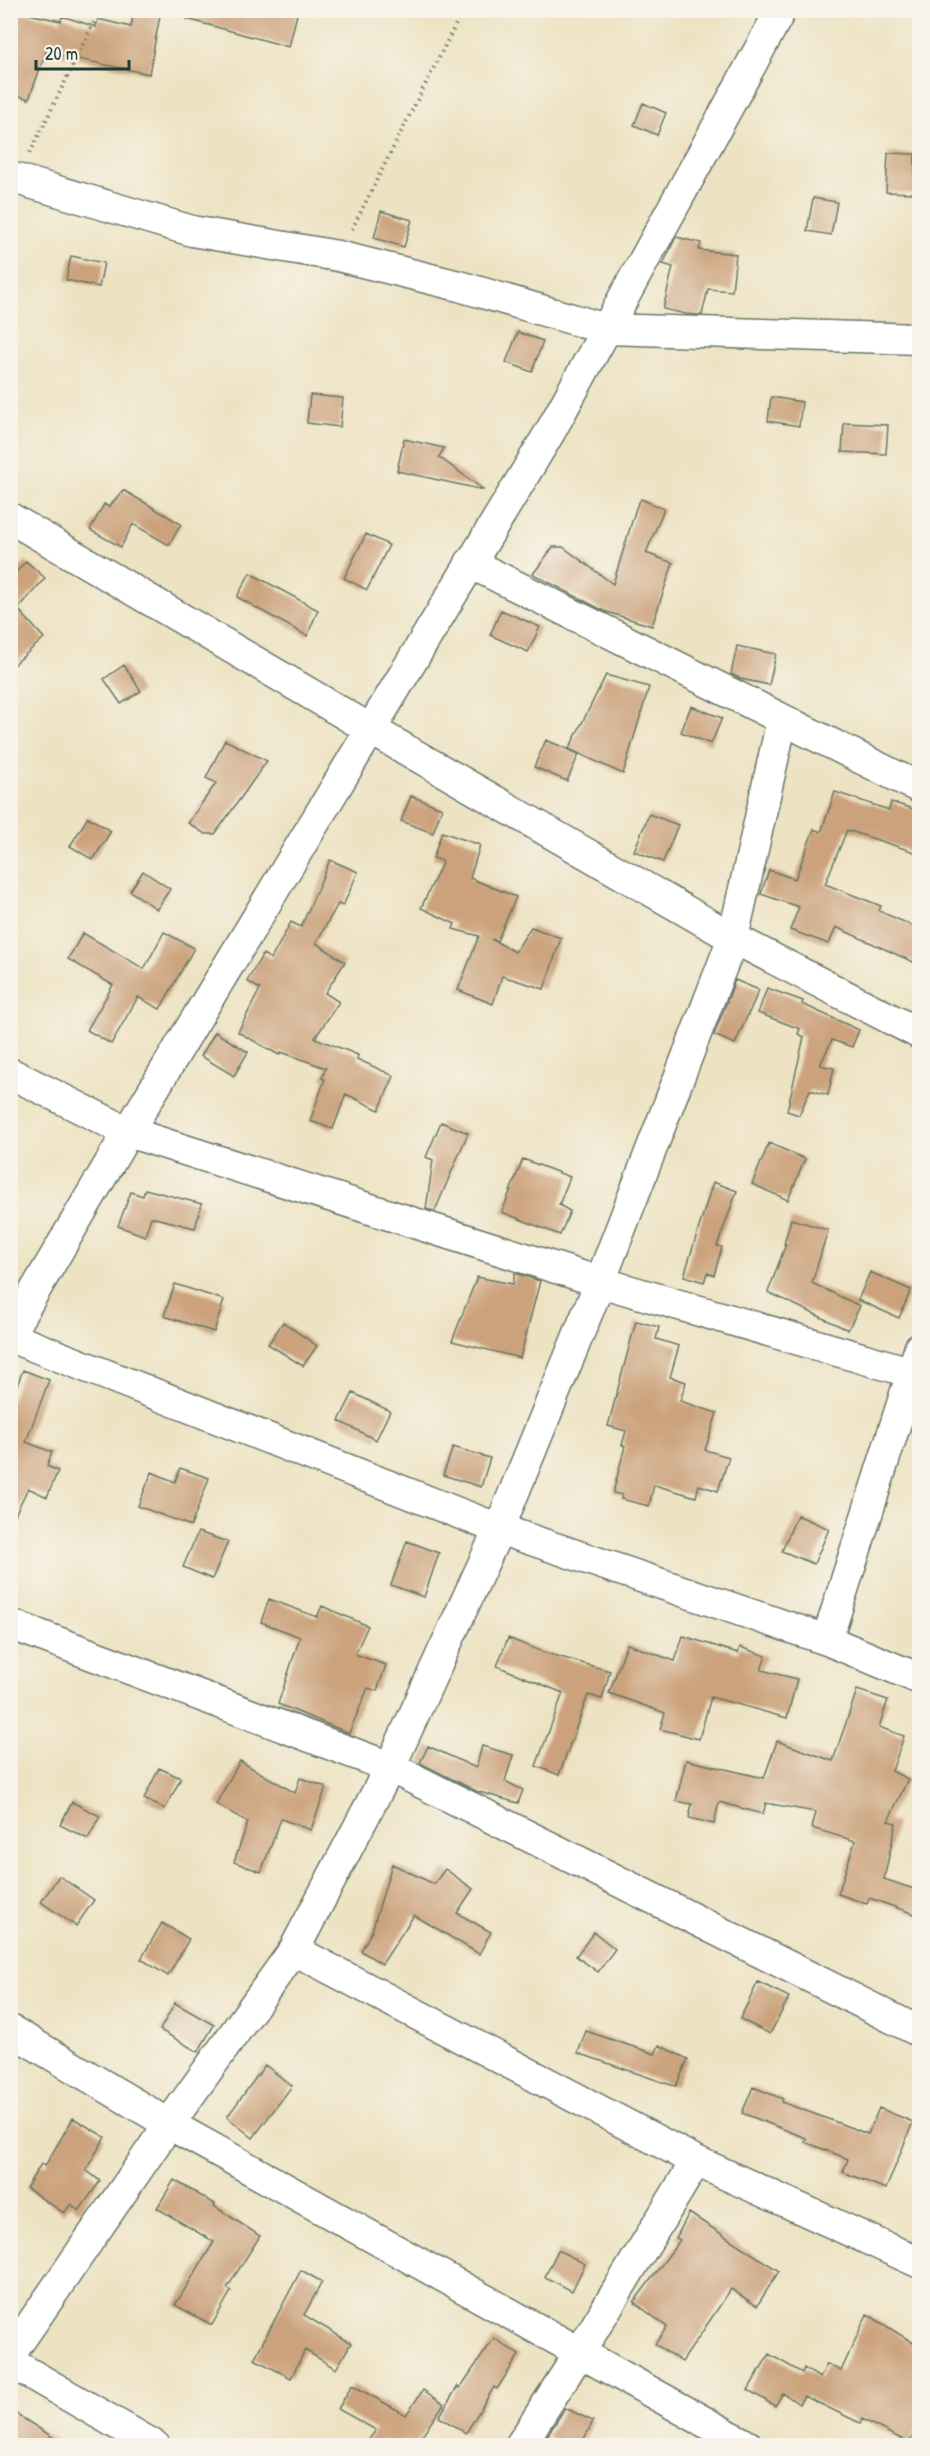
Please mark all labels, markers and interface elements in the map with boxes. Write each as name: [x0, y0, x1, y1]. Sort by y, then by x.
scale bar: [36, 33, 129, 71]
text: 20 m: [45, 41, 78, 66]

